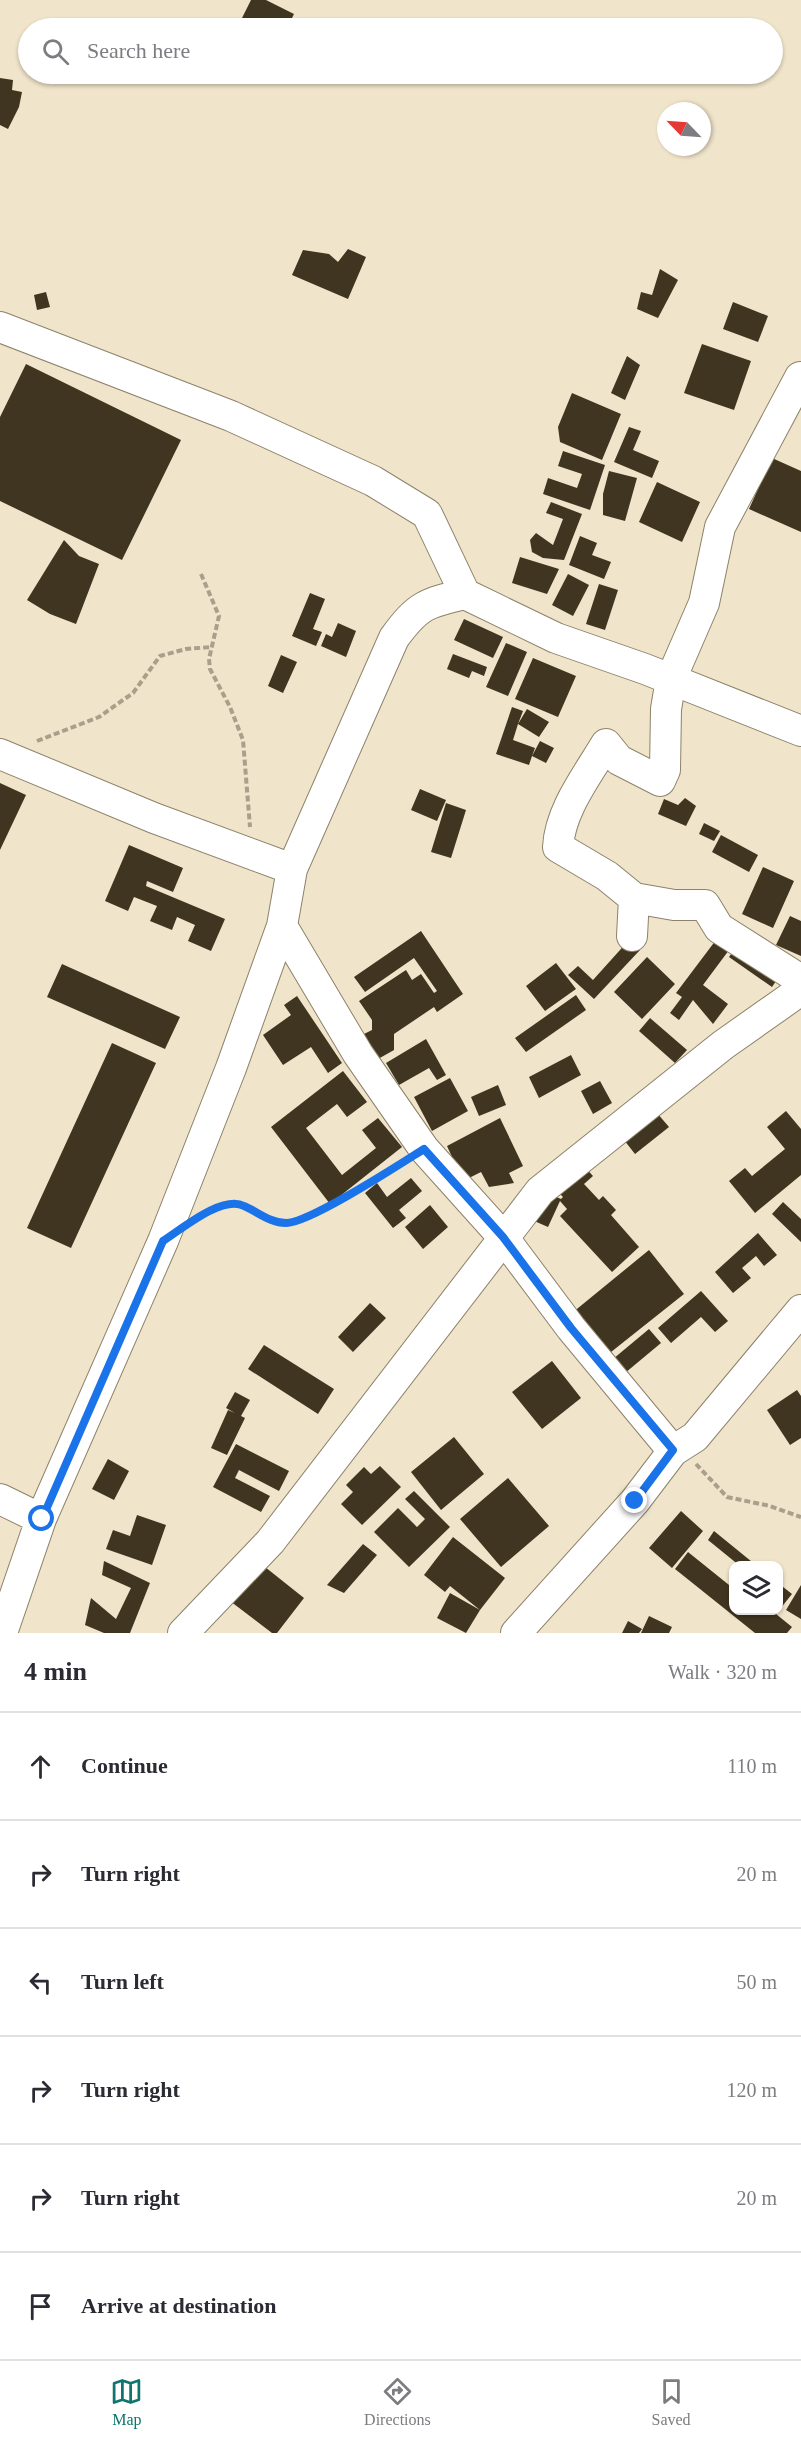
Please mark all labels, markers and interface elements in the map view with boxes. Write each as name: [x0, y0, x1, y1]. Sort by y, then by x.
search box: [18, 18, 783, 84]
icon: search: [39, 35, 72, 68]
text: Search here: [87, 38, 190, 63]
north arrow: [657, 102, 711, 156]
route end: [621, 1487, 647, 1513]
route start: [28, 1505, 54, 1531]
map controls: [729, 1561, 783, 1615]
button: layers: [729, 1561, 783, 1615]
text: 4 min: [24, 1657, 87, 1686]
text: Walk · 320 m: [668, 1661, 777, 1683]
icon: ahead: [24, 1750, 57, 1783]
text: Continue: [81, 1753, 168, 1778]
text: 110 m: [727, 1755, 777, 1777]
icon: right: [24, 1858, 57, 1891]
text: Turn right: [81, 1861, 180, 1886]
text: 20 m: [736, 1863, 777, 1885]
icon: left: [24, 1966, 57, 1999]
text: Turn left: [81, 1969, 164, 1994]
text: 50 m: [736, 1971, 777, 1993]
icon: right: [24, 2074, 57, 2107]
text: Turn right: [81, 2077, 180, 2102]
text: 120 m: [726, 2079, 777, 2101]
icon: right: [24, 2182, 57, 2215]
text: Turn right: [81, 2185, 180, 2210]
text: 20 m: [736, 2187, 777, 2209]
icon: arrive: [24, 2290, 57, 2323]
text: Arrive at destination: [81, 2293, 277, 2318]
tab: Map: [110, 2375, 143, 2429]
tab: Directions: [364, 2375, 431, 2429]
tab: Saved: [651, 2375, 691, 2429]

